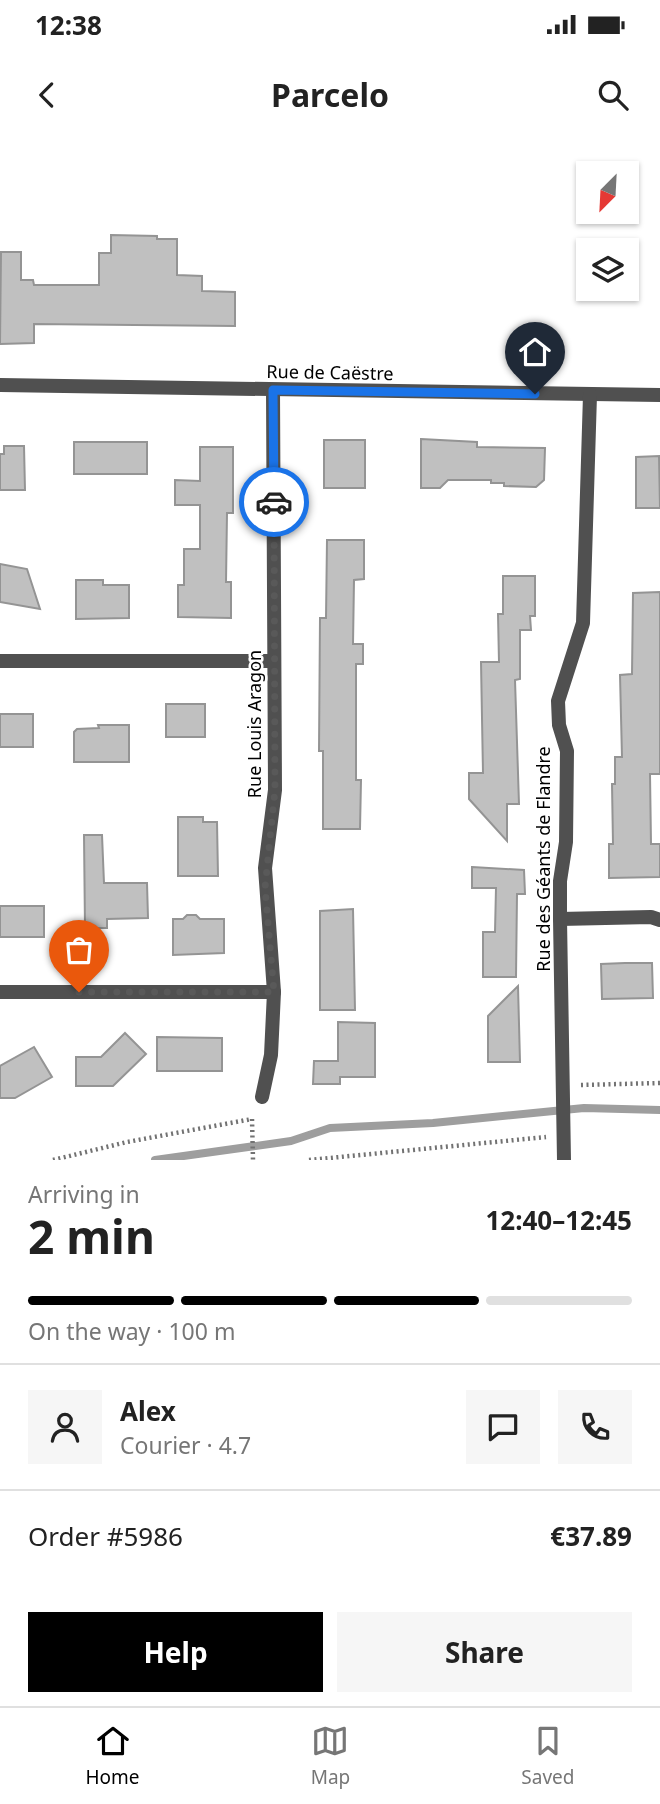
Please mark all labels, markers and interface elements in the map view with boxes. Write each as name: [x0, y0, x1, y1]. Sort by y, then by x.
text: 12:38: [35, 7, 102, 43]
text: Parcelo: [271, 73, 389, 116]
icon: back: [28, 76, 66, 114]
icon: search: [594, 76, 632, 114]
north arrow: [576, 161, 639, 224]
map controls: [576, 161, 639, 301]
button: layers: [576, 238, 639, 301]
pin: [505, 322, 565, 394]
icon: home: [516, 333, 554, 371]
street label: Rue de Caëstre: [266, 359, 394, 385]
courier: [239, 467, 309, 537]
icon: car: [255, 483, 293, 521]
street label: Rue Louis Aragon: [242, 650, 266, 798]
street label: Rue des Géants de Flandre: [531, 746, 555, 972]
pin: [49, 920, 109, 992]
icon: bag: [60, 931, 98, 969]
text: Arriving in: [28, 1178, 140, 1210]
text: 12:40–12:45: [485, 1202, 632, 1238]
text: 2 min: [28, 1205, 155, 1267]
text: On the way · 100 m: [28, 1315, 235, 1347]
button: person: [28, 1390, 102, 1464]
button: chat: [466, 1390, 540, 1464]
button: phone: [558, 1390, 632, 1464]
text: Alex: [120, 1393, 176, 1429]
text: Courier · 4.7: [120, 1429, 251, 1461]
text: Order #5986: [28, 1518, 183, 1554]
text: €37.89: [550, 1518, 632, 1554]
button: Help: [28, 1612, 323, 1692]
button: Share: [337, 1612, 632, 1692]
tab: Home: [86, 1722, 140, 1790]
tab: Map: [311, 1722, 350, 1790]
tab: Saved: [521, 1722, 574, 1790]

